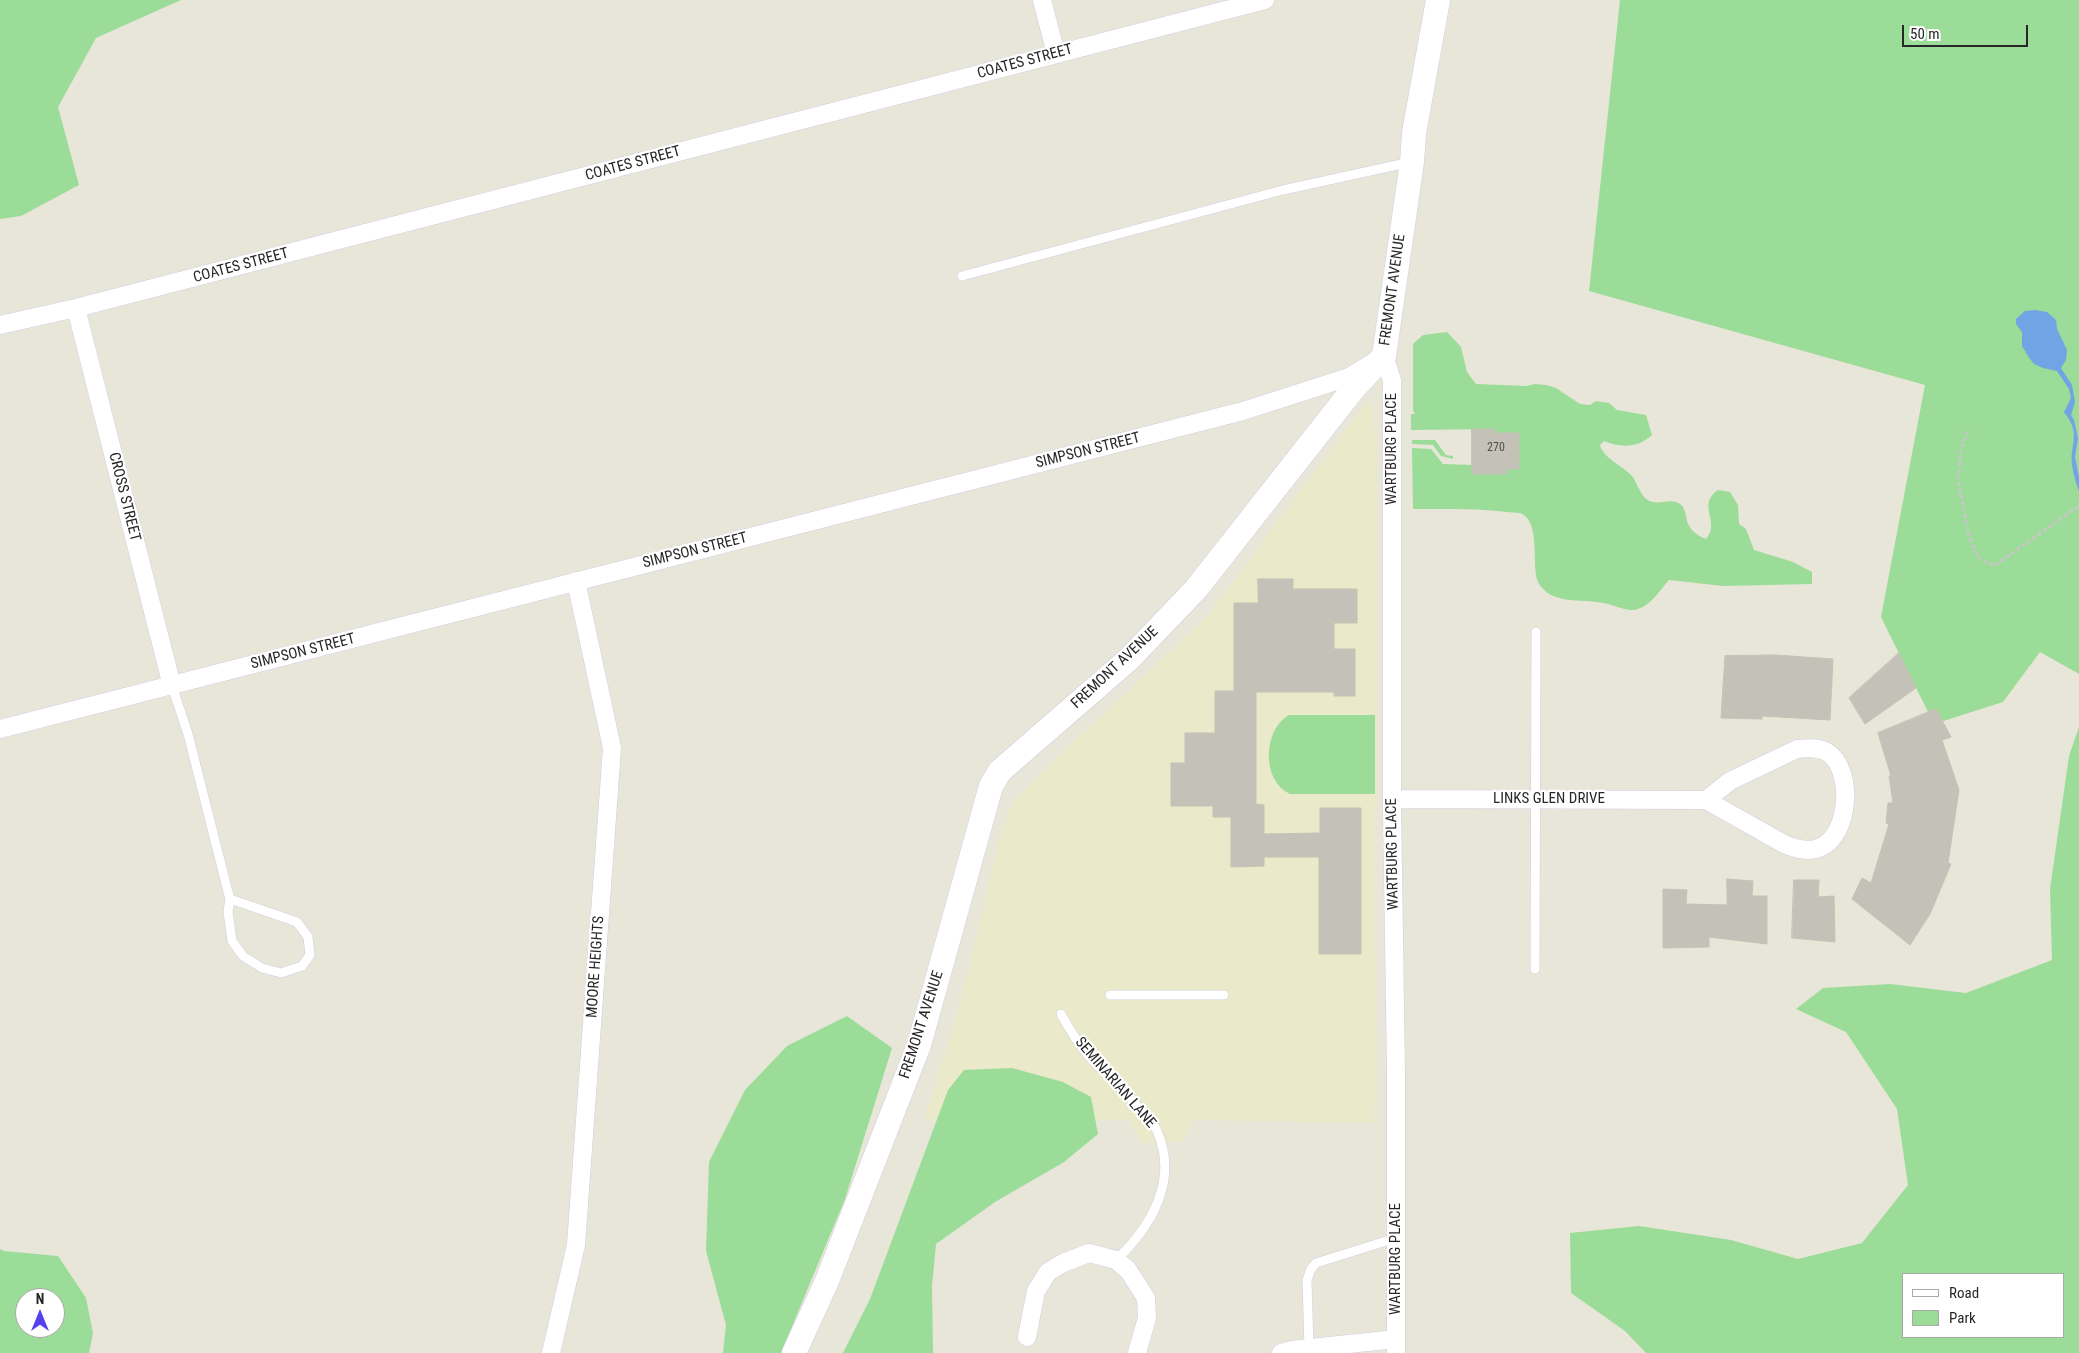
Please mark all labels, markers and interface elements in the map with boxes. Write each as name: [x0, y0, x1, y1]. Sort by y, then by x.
scale bar: [1904, 15, 2030, 47]
text: 50 m: [1910, 25, 1940, 43]
street label: COATES STREET: [975, 41, 1075, 83]
street label: COATES STREET: [583, 143, 683, 185]
street label: FREMONT AVENUE: [1376, 233, 1410, 347]
street label: COATES STREET: [191, 245, 291, 287]
street label: WARTBURG PLACE: [1383, 393, 1401, 505]
street label: SIMPSON STREET: [1034, 429, 1142, 473]
house number: 270: [1487, 441, 1505, 455]
street label: CROSS STREET: [104, 451, 144, 543]
street label: SIMPSON STREET: [641, 529, 749, 573]
street label: FREMONT AVENUE: [1068, 623, 1162, 713]
street label: SIMPSON STREET: [249, 630, 357, 674]
street label: LINKS GLEN DRIVE: [1493, 790, 1605, 808]
street label: WARTBURG PLACE: [1383, 798, 1403, 910]
street label: MOORE HEIGHTS: [583, 915, 609, 1019]
street label: FREMONT AVENUE: [896, 969, 948, 1081]
street label: SEMINARIAN LANE: [1071, 1034, 1159, 1132]
street label: WARTBURG PLACE: [1387, 1203, 1405, 1315]
legend: [1902, 1273, 2064, 1338]
text: Road: [1949, 1284, 1979, 1302]
north arrow: [15, 1288, 65, 1338]
text: N: [36, 1291, 44, 1307]
text: Park: [1949, 1309, 1976, 1327]

